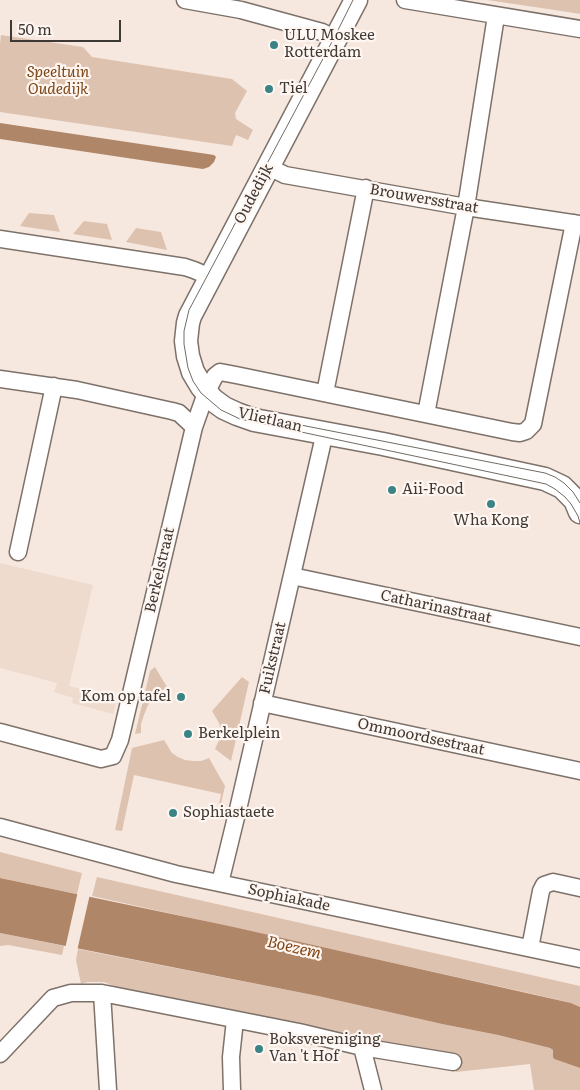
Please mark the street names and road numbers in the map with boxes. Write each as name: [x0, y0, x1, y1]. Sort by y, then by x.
street label: Oudedijk: [231, 161, 277, 227]
street label: Brouwersstraat: [368, 181, 480, 217]
street label: Vlietlaan: [236, 404, 304, 436]
street label: Berkelstraat: [141, 526, 179, 614]
street label: Catharinastraat: [379, 586, 493, 628]
street label: Fuikstraat: [256, 620, 290, 696]
street label: Ommoordsestraat: [356, 715, 486, 759]
street label: Sophiakade: [246, 881, 332, 915]

